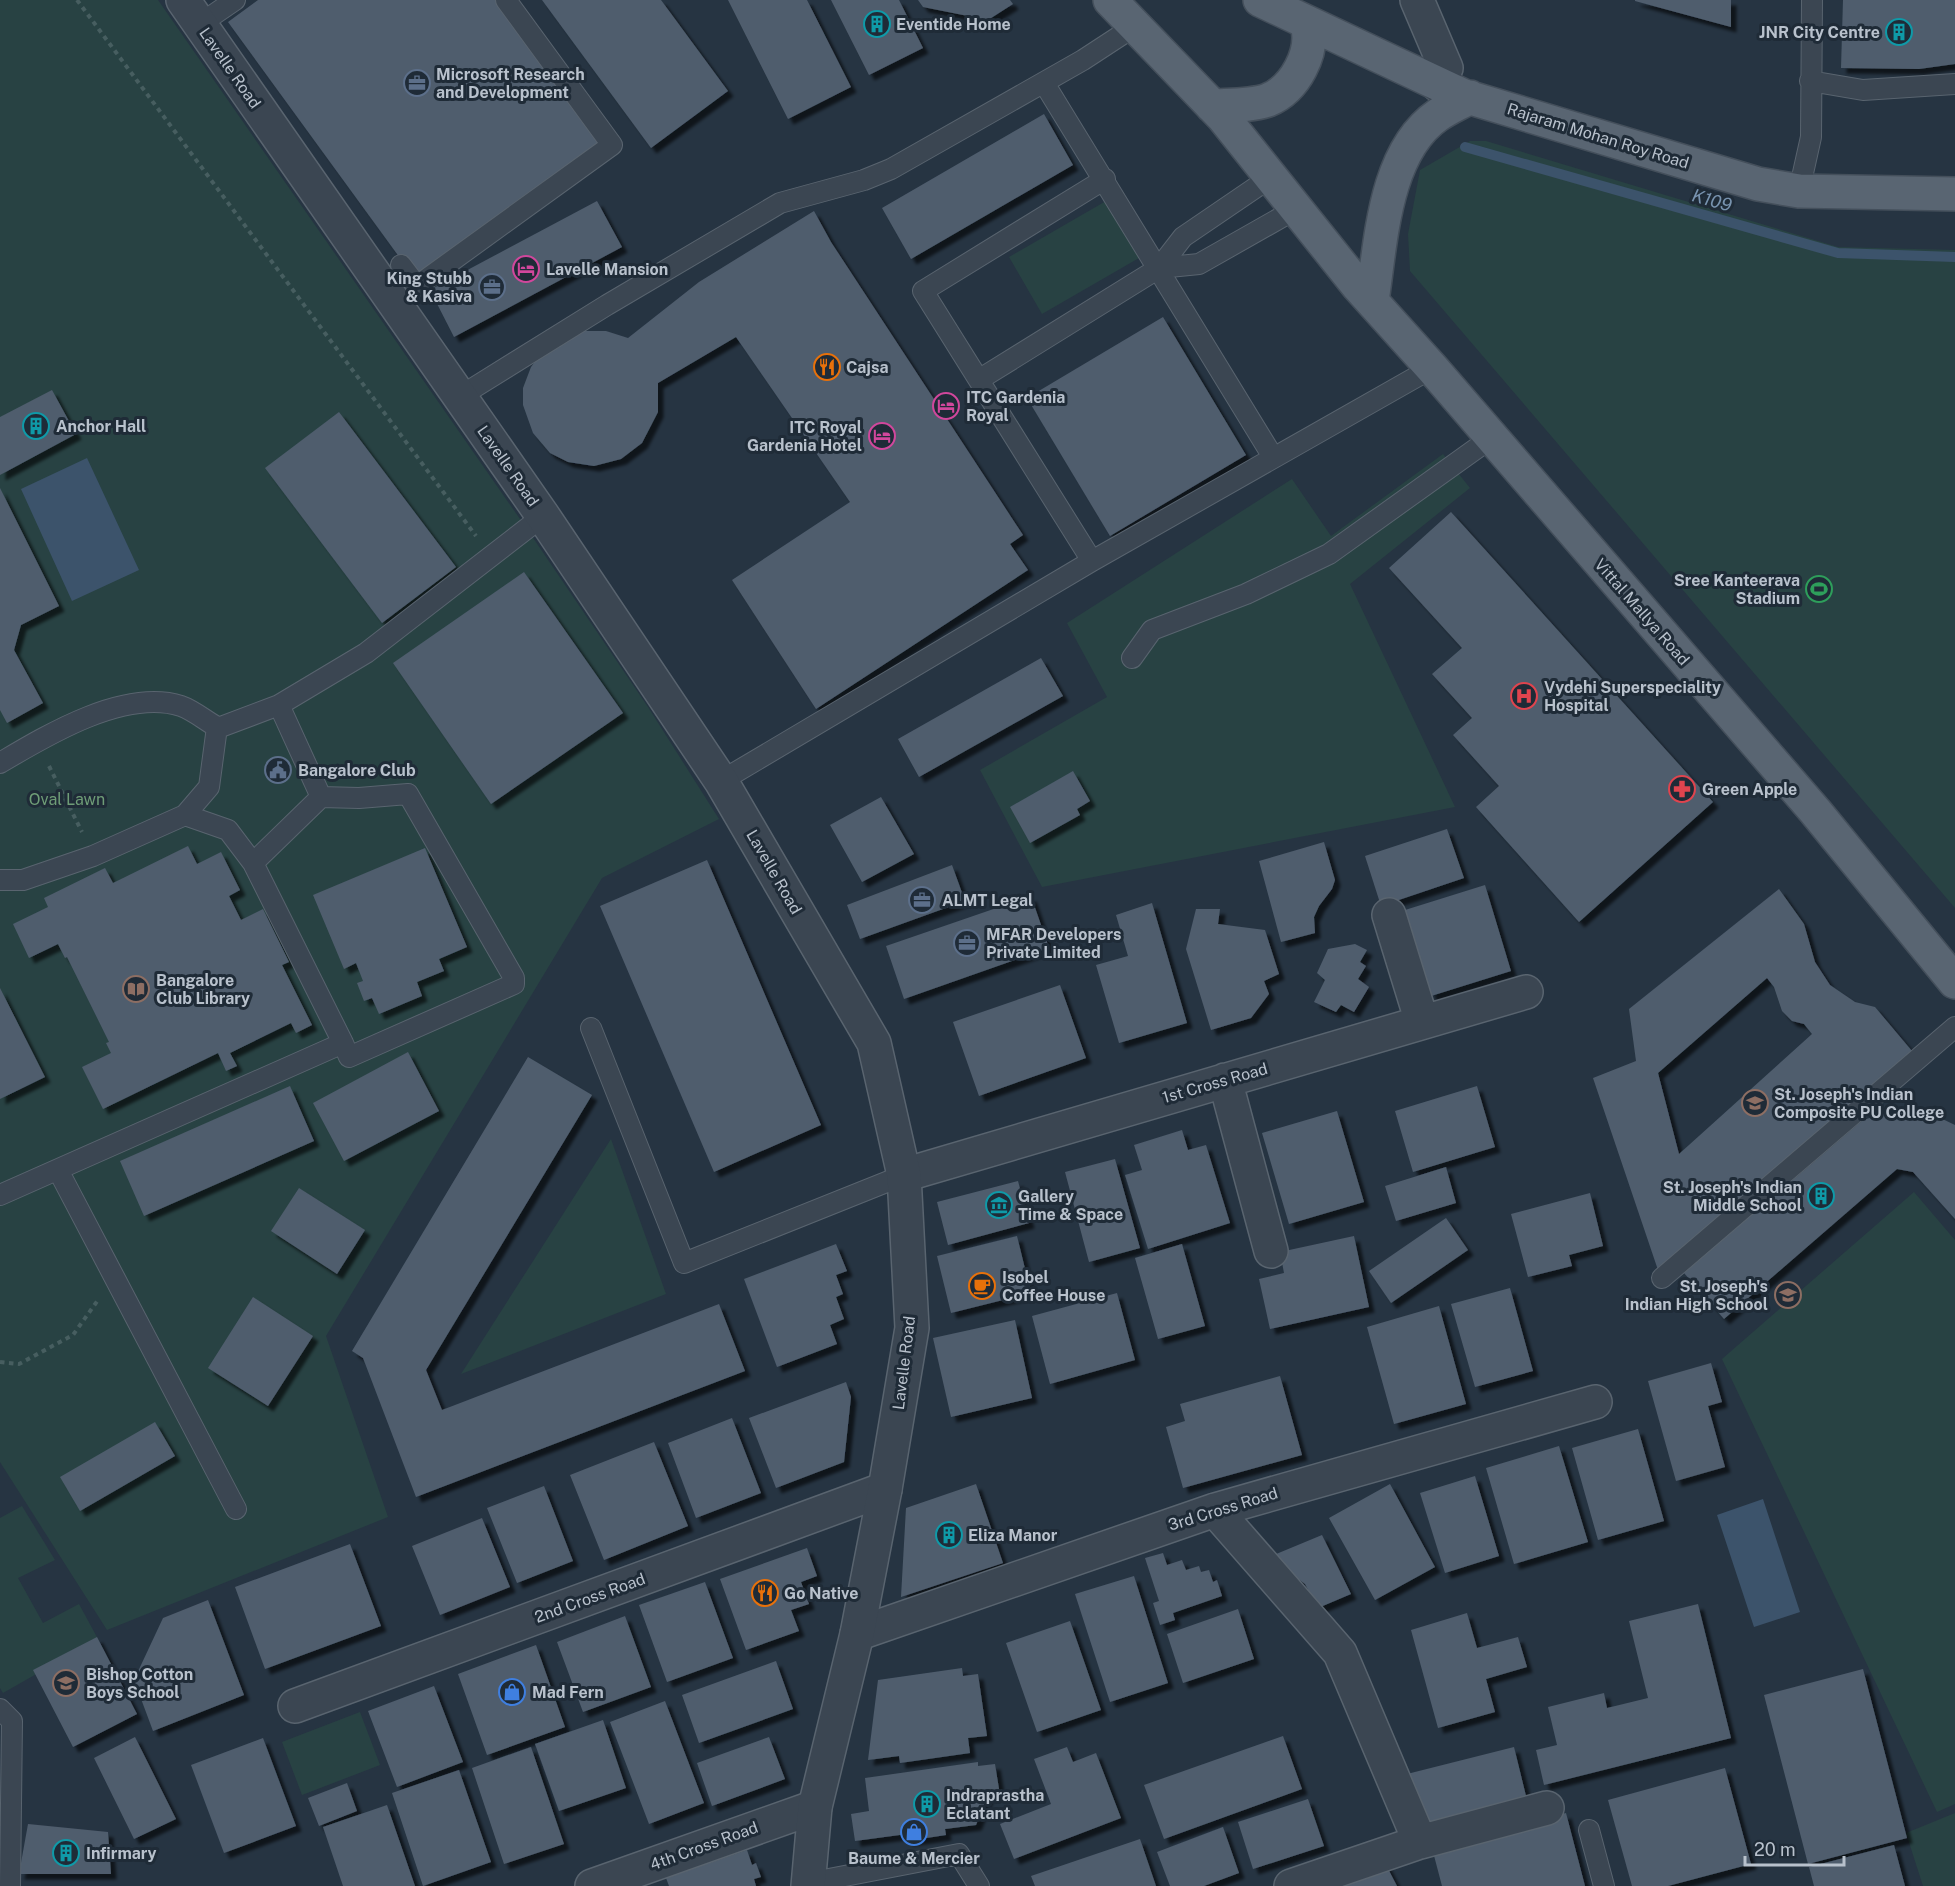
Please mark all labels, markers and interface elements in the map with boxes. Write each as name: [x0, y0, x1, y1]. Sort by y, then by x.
building icon: Eventide Home: [862, 9, 892, 39]
place label: Eventide Home: [896, 15, 1011, 34]
building icon: JNR City Centre: [1884, 17, 1914, 47]
place label: JNR City Centre: [1759, 23, 1880, 42]
street label: Lavelle Road: [195, 24, 265, 112]
place label: Microsoft Research and Development: [436, 65, 585, 102]
office icon: Microsoft Research and Development: [402, 68, 432, 98]
street label: Rajaram Mohan Roy Road: [1505, 99, 1691, 173]
water label: K109: [1690, 184, 1734, 216]
hotel icon: Lavelle Mansion: [511, 254, 541, 284]
place label: Lavelle Mansion: [546, 260, 668, 279]
place label: King Stubb & Kasiva: [387, 269, 472, 306]
office icon: King Stubb & Kasiva: [477, 272, 507, 302]
restaurant icon: Cajsa: [812, 352, 842, 382]
place label: Cajsa: [846, 358, 889, 377]
place label: ITC Gardenia Royal: [966, 388, 1065, 425]
hotel icon: ITC Gardenia Royal: [931, 391, 961, 421]
building icon: Anchor Hall: [21, 411, 51, 441]
place label: Anchor Hall: [56, 417, 146, 436]
place label: ITC Royal Gardenia Hotel: [747, 418, 862, 455]
hotel icon: ITC Royal Gardenia Hotel: [867, 421, 897, 451]
street label: Lavelle Road: [473, 422, 543, 510]
street label: Vittal Mallya Road: [1591, 555, 1693, 669]
place label: Sree Kanteerava Stadium: [1674, 571, 1800, 608]
sports icon: Sree Kanteerava Stadium: [1804, 574, 1834, 604]
place label: Vydehi Superspeciality Hospital: [1544, 678, 1721, 715]
hospital icon: Vydehi Superspeciality Hospital: [1509, 681, 1539, 711]
public building icon: Bangalore Club: [263, 755, 293, 785]
place label: Bangalore Club: [298, 761, 416, 780]
pharmacy icon: Green Apple: [1667, 774, 1697, 804]
place label: Green Apple: [1702, 780, 1797, 799]
park label: Oval Lawn: [29, 790, 105, 809]
street label: Lavelle Road: [742, 826, 806, 918]
office icon: ALMT Legal: [907, 885, 937, 915]
place label: ALMT Legal: [942, 891, 1033, 910]
place label: MFAR Developers Private Limited: [986, 925, 1122, 962]
office icon: MFAR Developers Private Limited: [952, 928, 982, 958]
place label: Bangalore Club Library: [156, 971, 250, 1008]
library icon: Bangalore Club Library: [121, 974, 151, 1004]
street label: 1st Cross Road: [1160, 1059, 1270, 1107]
place label: St. Joseph's Indian Composite PU College: [1774, 1085, 1944, 1122]
school or university icon: St. Joseph's Indian Composite PU College: [1740, 1088, 1770, 1118]
place label: St. Joseph's Indian Middle School: [1663, 1178, 1802, 1215]
building icon: St. Joseph's Indian Middle School: [1806, 1181, 1836, 1211]
place label: Gallery Time & Space: [1018, 1187, 1123, 1224]
museum icon: Gallery Time & Space: [984, 1190, 1014, 1220]
place label: Isobel Coffee House: [1002, 1268, 1105, 1305]
cafe icon: Isobel Coffee House: [967, 1271, 997, 1301]
place label: St. Joseph's Indian High School: [1625, 1277, 1768, 1314]
school or university icon: St. Joseph's Indian High School: [1773, 1280, 1803, 1310]
street label: Lavelle Road: [889, 1315, 919, 1411]
street label: 3rd Cross Road: [1166, 1483, 1280, 1535]
building icon: Eliza Manor: [934, 1520, 964, 1550]
place label: Eliza Manor: [968, 1526, 1058, 1545]
street label: 2nd Cross Road: [532, 1569, 648, 1627]
restaurant icon: Go Native: [750, 1578, 780, 1608]
place label: Go Native: [784, 1584, 858, 1603]
place label: Bishop Cotton Boys School: [86, 1665, 193, 1702]
school or university icon: Bishop Cotton Boys School: [51, 1668, 81, 1698]
shop icon: Mad Fern: [497, 1677, 527, 1707]
place label: Mad Fern: [532, 1683, 604, 1702]
place label: Indraprastha Eclatant: [946, 1786, 1044, 1823]
building icon: Indraprastha Eclatant: [912, 1789, 942, 1819]
shop icon: Baume & Mercier: [899, 1817, 929, 1847]
street label: 4th Cross Road: [647, 1818, 761, 1874]
scale bar: [1745, 1829, 1844, 1867]
building icon: Infirmary: [51, 1838, 81, 1868]
text: 20 m: [1754, 1839, 1796, 1860]
place label: Infirmary: [86, 1844, 157, 1863]
place label: Baume & Mercier: [848, 1849, 980, 1868]

